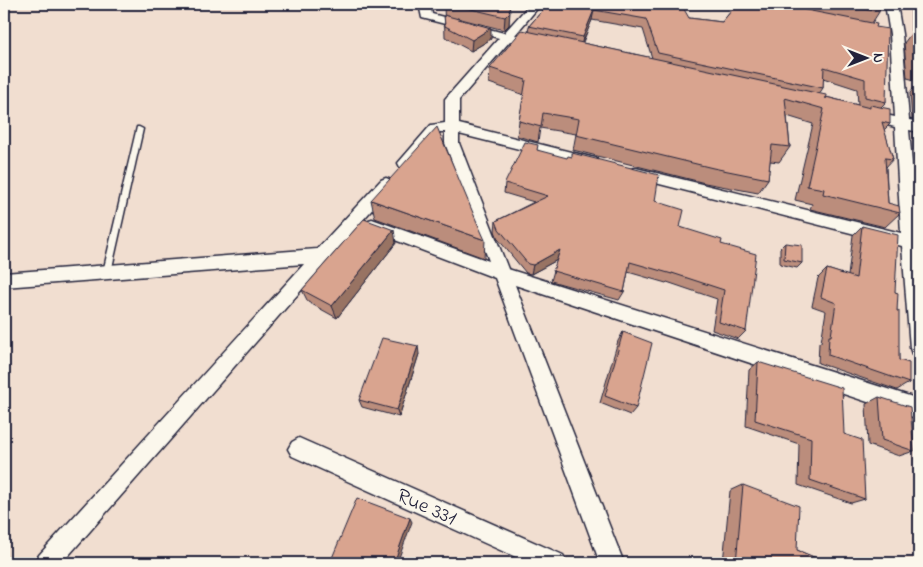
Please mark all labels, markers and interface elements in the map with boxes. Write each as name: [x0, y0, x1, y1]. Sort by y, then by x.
north arrow: [840, 32, 890, 82]
text: N: [867, 53, 888, 63]
street label: Rue 331: [392, 481, 461, 534]

